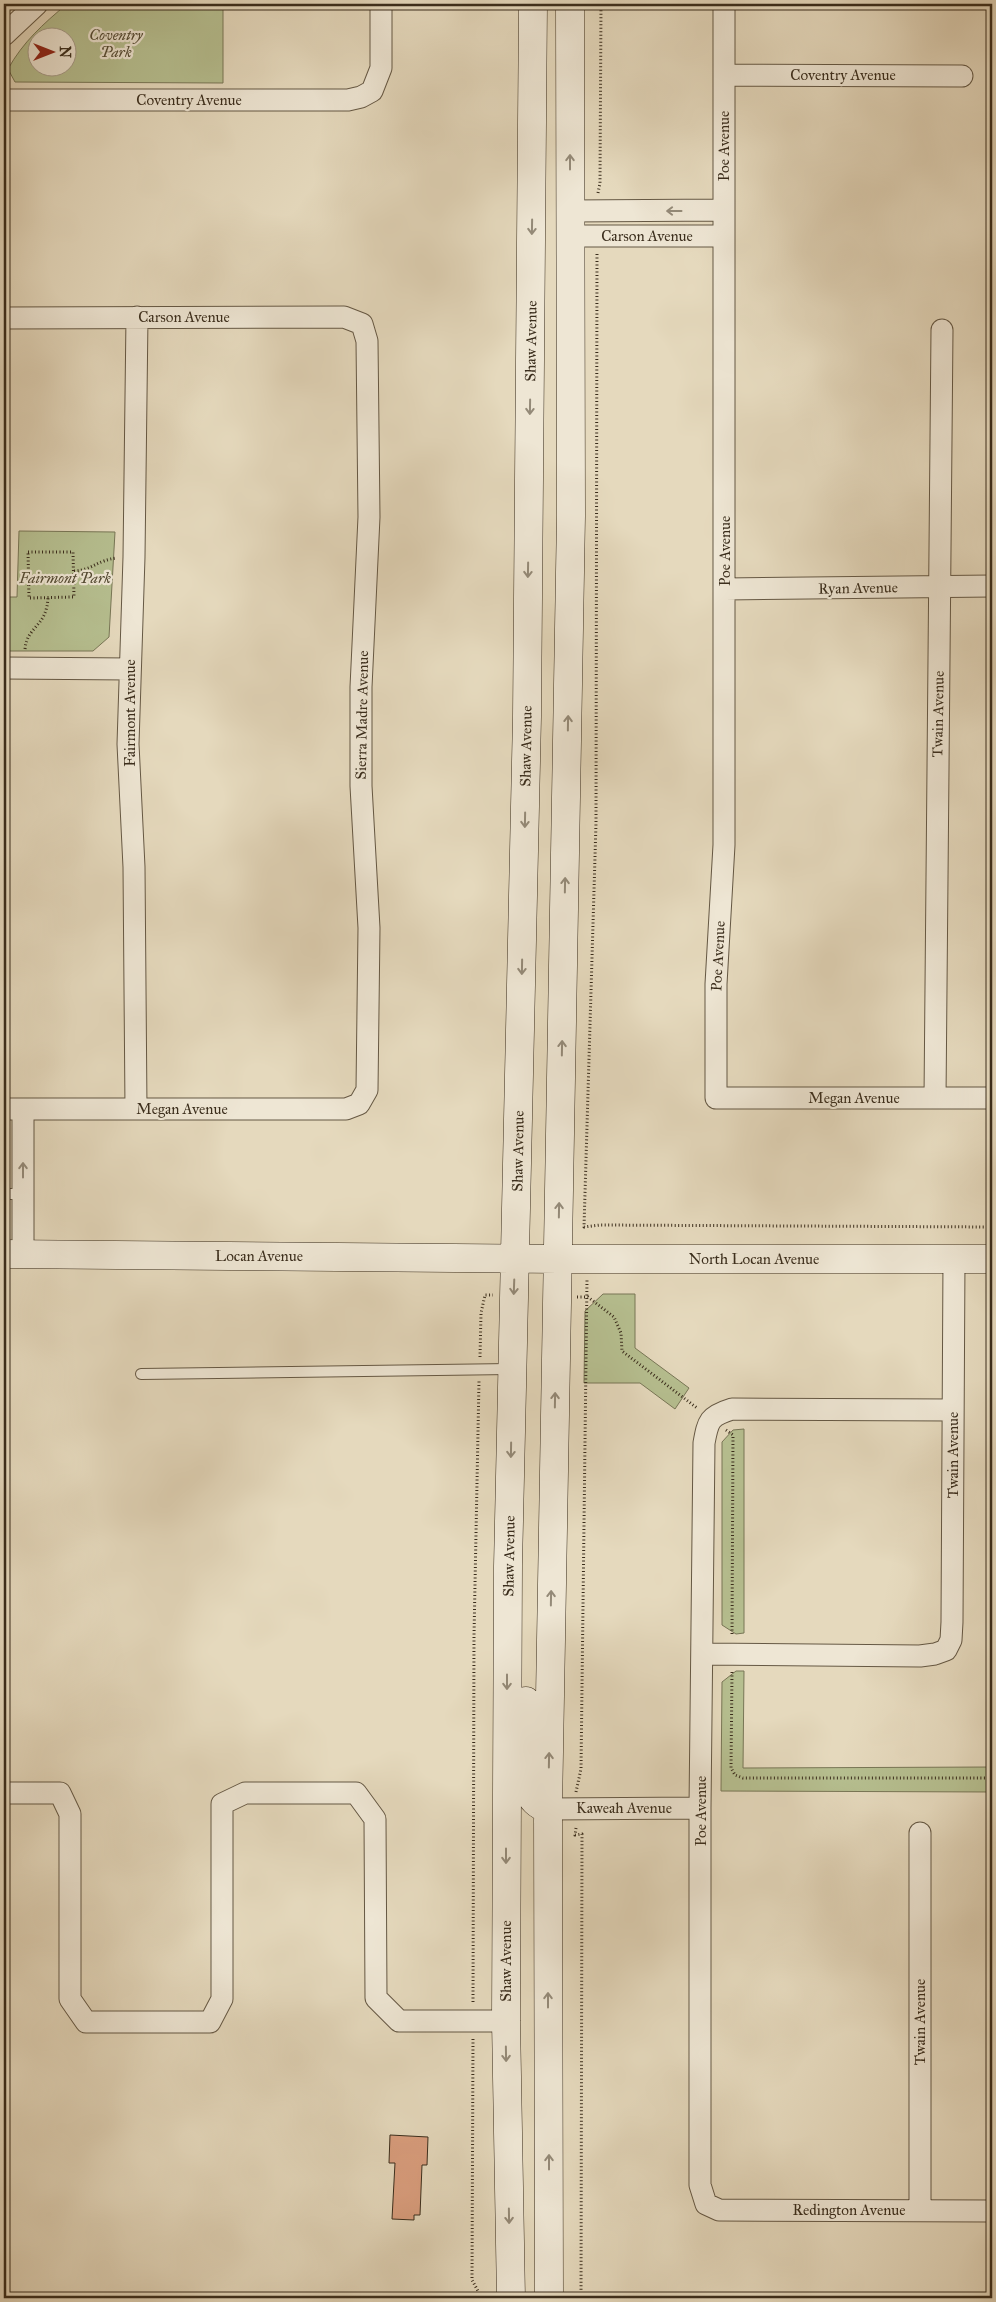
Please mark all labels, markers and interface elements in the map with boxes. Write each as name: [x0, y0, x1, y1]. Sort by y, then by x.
park label: Coventry Park: [89, 26, 144, 61]
north arrow: [28, 28, 78, 78]
text: N: [56, 46, 73, 58]
street label: Coventry Avenue: [790, 66, 896, 84]
street label: Coventry Avenue: [136, 91, 242, 109]
street label: Poe Avenue: [715, 111, 733, 181]
one-way arrow: [565, 154, 575, 170]
one-way arrow: [667, 206, 683, 216]
one-way arrow: [527, 219, 536, 235]
street label: Carson Avenue: [601, 227, 693, 245]
street label: Shaw Avenue: [521, 300, 541, 382]
street label: Carson Avenue: [138, 308, 230, 326]
one-way arrow: [525, 399, 535, 415]
street label: Poe Avenue: [716, 516, 734, 586]
one-way arrow: [523, 562, 533, 578]
park label: Fairmont Park: [18, 569, 111, 587]
street label: Ryan Avenue: [818, 578, 898, 598]
street label: Sierra Madre Avenue: [352, 650, 372, 780]
street label: Fairmont Avenue: [121, 659, 139, 767]
street label: Twain Avenue: [928, 670, 948, 758]
street label: Shaw Avenue: [516, 705, 536, 787]
one-way arrow: [563, 715, 573, 732]
one-way arrow: [520, 812, 530, 828]
one-way arrow: [561, 878, 570, 894]
street label: Poe Avenue: [707, 920, 729, 992]
one-way arrow: [518, 959, 527, 975]
one-way arrow: [557, 1040, 567, 1056]
street label: Megan Avenue: [808, 1089, 900, 1107]
street label: Megan Avenue: [136, 1100, 228, 1118]
street label: Shaw Avenue: [508, 1110, 528, 1192]
one-way arrow: [18, 1163, 28, 1179]
one-way arrow: [554, 1203, 564, 1219]
street label: Locan Avenue: [215, 1247, 303, 1265]
street label: North Locan Avenue: [689, 1250, 819, 1268]
one-way arrow: [509, 1278, 519, 1295]
one-way arrow: [550, 1392, 560, 1408]
street label: Twain Avenue: [944, 1412, 962, 1498]
one-way arrow: [506, 1441, 516, 1457]
street label: Shaw Avenue: [499, 1515, 519, 1597]
one-way arrow: [547, 1590, 556, 1606]
one-way arrow: [503, 1674, 512, 1690]
one-way arrow: [544, 1752, 554, 1768]
street label: Poe Avenue: [692, 1776, 710, 1846]
street label: Kaweah Avenue: [576, 1799, 672, 1817]
one-way arrow: [501, 1848, 511, 1864]
street label: Shaw Avenue: [497, 1920, 515, 2002]
street label: Twain Avenue: [911, 1979, 929, 2065]
one-way arrow: [543, 1992, 553, 2008]
one-way arrow: [502, 2046, 511, 2062]
one-way arrow: [544, 2154, 554, 2170]
street label: Redington Avenue: [793, 2201, 905, 2219]
one-way arrow: [505, 2208, 514, 2224]

